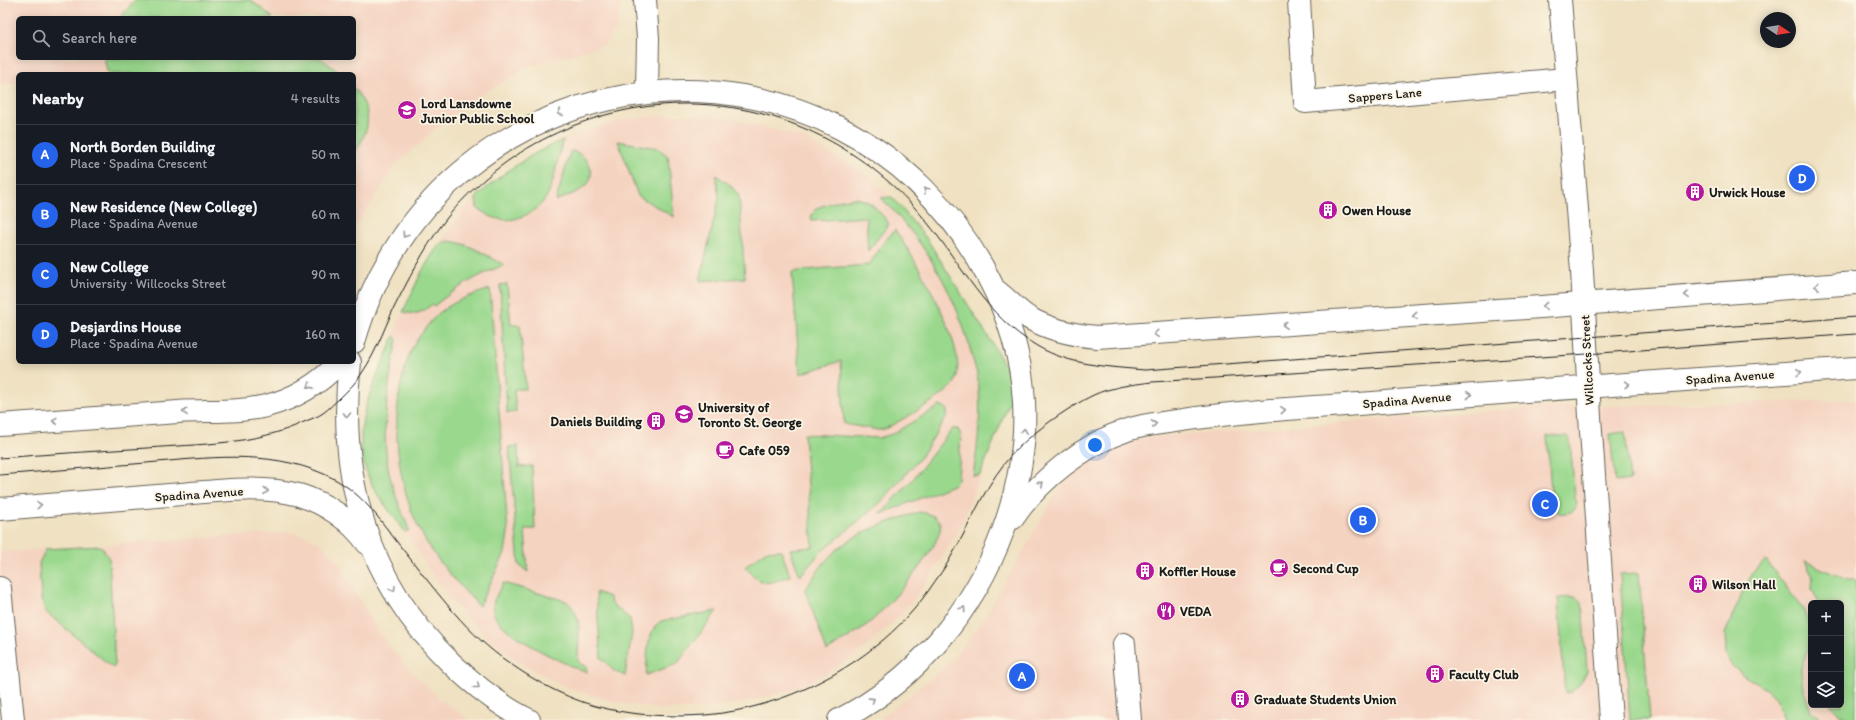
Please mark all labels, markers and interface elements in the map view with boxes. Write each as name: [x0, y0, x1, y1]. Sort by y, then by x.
north arrow: [1760, 12, 1796, 48]
search box: [16, 16, 356, 60]
icon: search: [30, 27, 52, 49]
text: Search here: [62, 29, 137, 47]
street label: Sappers Lane: [1348, 84, 1422, 106]
text: Nearby: [32, 88, 84, 108]
text: 4 results: [291, 91, 340, 106]
place label: Lord Lansdowne Junior Public School: [420, 96, 534, 126]
school or university icon: Lord Lansdowne Junior Public School: [396, 99, 418, 121]
one-way arrow: [556, 108, 564, 116]
text: North Borden Building: [70, 138, 215, 156]
text: A: [41, 147, 49, 162]
text: 50 m: [311, 147, 340, 162]
text: Place · Spadina Crescent: [70, 156, 207, 171]
pin: D: [1789, 163, 1815, 193]
building icon: Urwick House: [1684, 181, 1706, 203]
place label: Urwick House: [1709, 185, 1786, 200]
one-way arrow: [923, 187, 931, 194]
text: New Residence (New College): [70, 198, 258, 216]
building icon: Owen House: [1317, 199, 1339, 221]
place label: Owen House: [1342, 203, 1411, 218]
text: B: [41, 207, 49, 222]
text: 60 m: [311, 207, 340, 222]
text: Place · Spadina Avenue: [70, 216, 198, 231]
one-way arrow: [403, 230, 410, 237]
text: New College: [70, 258, 149, 276]
text: C: [41, 267, 49, 282]
text: 90 m: [311, 267, 340, 282]
text: University · Willcocks Street: [70, 276, 226, 291]
one-way arrow: [1814, 281, 1820, 290]
one-way arrow: [1684, 291, 1690, 300]
one-way arrow: [1542, 302, 1548, 311]
one-way arrow: [1412, 311, 1418, 320]
street label: Willcocks Street: [1577, 314, 1597, 406]
text: Desjardins House: [70, 318, 181, 336]
one-way arrow: [1282, 320, 1288, 329]
text: D: [41, 327, 49, 342]
text: 160 m: [305, 327, 340, 342]
one-way arrow: [1153, 329, 1159, 338]
text: Place · Spadina Avenue: [70, 336, 198, 351]
street label: Spadina Avenue: [1685, 366, 1775, 388]
one-way arrow: [1796, 367, 1802, 376]
one-way arrow: [1624, 379, 1630, 388]
one-way arrow: [307, 381, 314, 389]
street label: Spadina Avenue: [1362, 389, 1452, 411]
one-way arrow: [1466, 390, 1472, 399]
place label: University of Toronto St. George: [697, 400, 802, 431]
school or university icon: University of Toronto St. George: [673, 403, 695, 425]
one-way arrow: [1280, 405, 1286, 414]
one-way arrow: [182, 407, 188, 416]
building icon: Daniels Building: [645, 410, 667, 432]
one-way arrow: [343, 412, 351, 418]
place label: Daniels Building: [550, 414, 642, 430]
one-way arrow: [52, 416, 58, 425]
one-way arrow: [1151, 421, 1157, 429]
one-way arrow: [1019, 428, 1028, 435]
your location: [1085, 435, 1105, 455]
cafe icon: Cafe 059: [714, 439, 736, 461]
place label: Cafe 059: [739, 443, 790, 458]
one-way arrow: [1037, 482, 1044, 489]
street label: Spadina Avenue: [154, 483, 244, 505]
one-way arrow: [263, 486, 269, 495]
pin: C: [1532, 489, 1558, 519]
one-way arrow: [36, 501, 42, 510]
pin: B: [1350, 505, 1376, 535]
cafe icon: Second Cup: [1268, 557, 1290, 579]
building icon: Koffler House: [1134, 560, 1156, 582]
place label: Second Cup: [1293, 561, 1359, 577]
place label: Koffler House: [1159, 564, 1236, 579]
building icon: Wilson Hall: [1687, 573, 1709, 595]
place label: Wilson Hall: [1712, 577, 1776, 592]
one-way arrow: [388, 585, 395, 592]
restaurant icon: VEDA: [1155, 600, 1177, 622]
map controls: [1808, 600, 1844, 708]
button: +: [1808, 600, 1844, 636]
place label: VEDA: [1180, 604, 1212, 619]
one-way arrow: [959, 606, 966, 613]
button: −: [1808, 636, 1844, 672]
pin: A: [1009, 661, 1035, 691]
building icon: Faculty Club: [1424, 663, 1446, 685]
place label: Faculty Club: [1449, 667, 1519, 683]
button: layers: [1808, 672, 1844, 708]
one-way arrow: [473, 682, 480, 689]
building icon: Graduate Students Union: [1229, 688, 1251, 710]
place label: Graduate Students Union: [1254, 692, 1397, 707]
one-way arrow: [868, 697, 875, 705]

